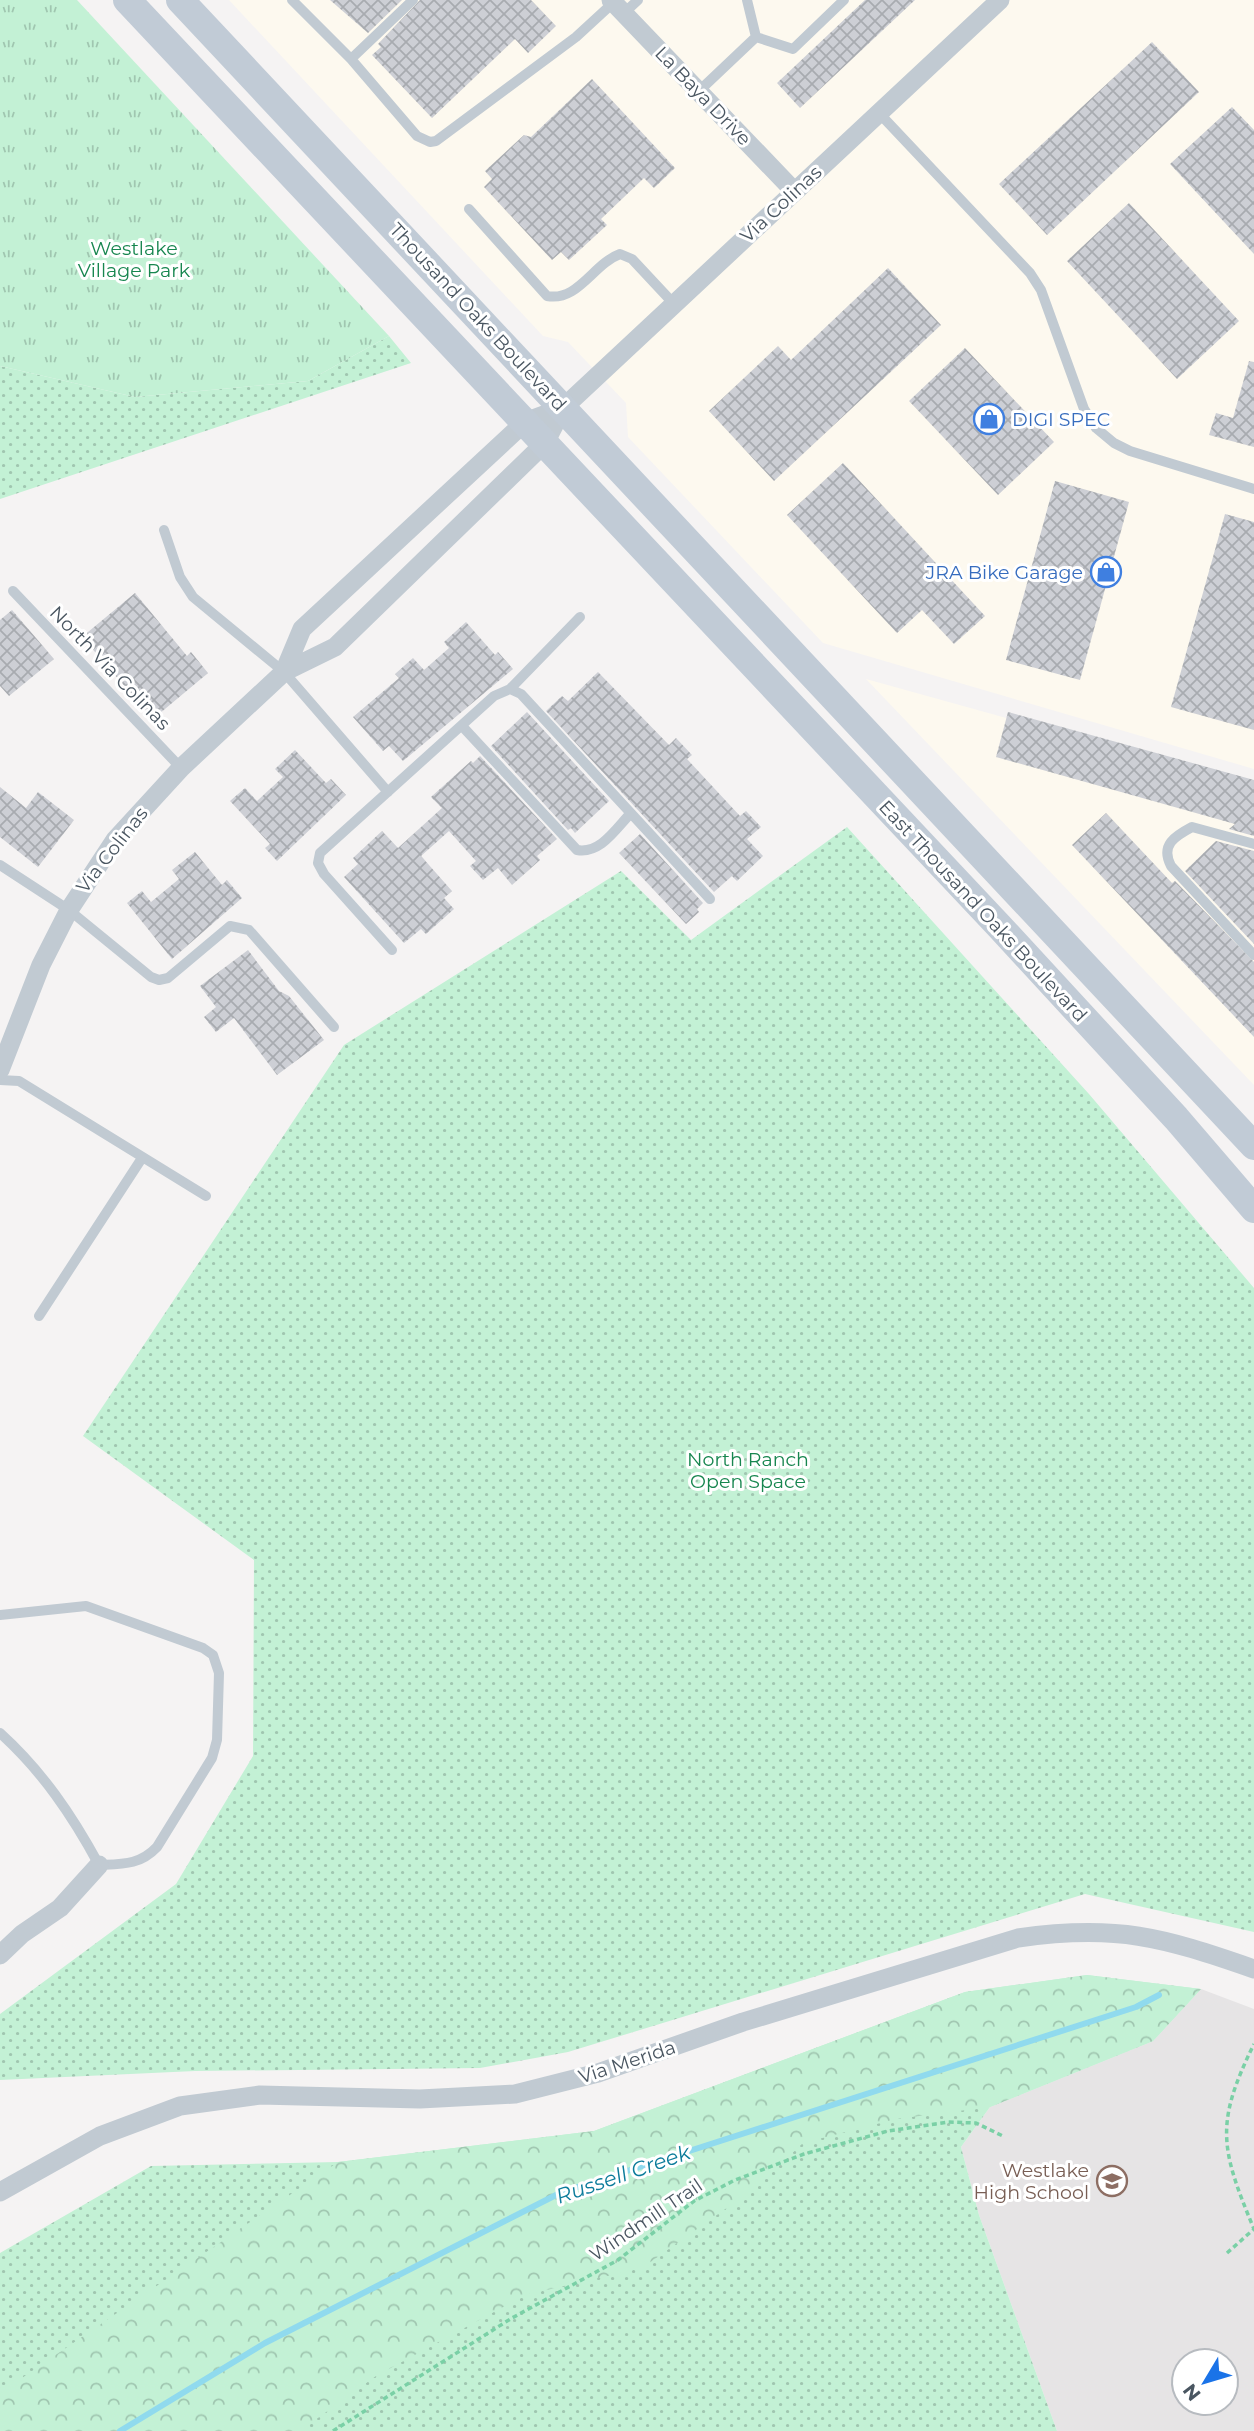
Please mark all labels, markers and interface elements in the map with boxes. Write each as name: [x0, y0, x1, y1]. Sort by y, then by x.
street label: La Baya Drive: [650, 42, 756, 150]
street label: Via Colinas: [736, 161, 826, 247]
street label: Thousand Oaks Boulevard: [385, 218, 571, 416]
park label: Westlake Village Park: [78, 237, 191, 282]
shop icon: DIGI SPEC: [972, 402, 1006, 436]
place label: DIGI SPEC: [1012, 408, 1110, 431]
shop icon: JRA Bike Garage: [1089, 555, 1123, 589]
place label: JRA Bike Garage: [925, 561, 1083, 584]
street label: North Via Colinas: [45, 601, 175, 735]
street label: East Thousand Oaks Boulevard: [874, 795, 1092, 1027]
street label: Via Colinas: [71, 802, 153, 898]
park label: North Ranch Open Space: [687, 1448, 809, 1493]
street label: Via Merida: [576, 2036, 678, 2088]
water label: Russell Creek: [553, 2139, 695, 2209]
place label: Westlake High School: [974, 2159, 1089, 2204]
school or university icon: Westlake High School: [1095, 2164, 1129, 2198]
street label: Windmill Trail: [585, 2174, 707, 2266]
north arrow: [1170, 2347, 1240, 2417]
text: N: [1178, 2379, 1206, 2405]

